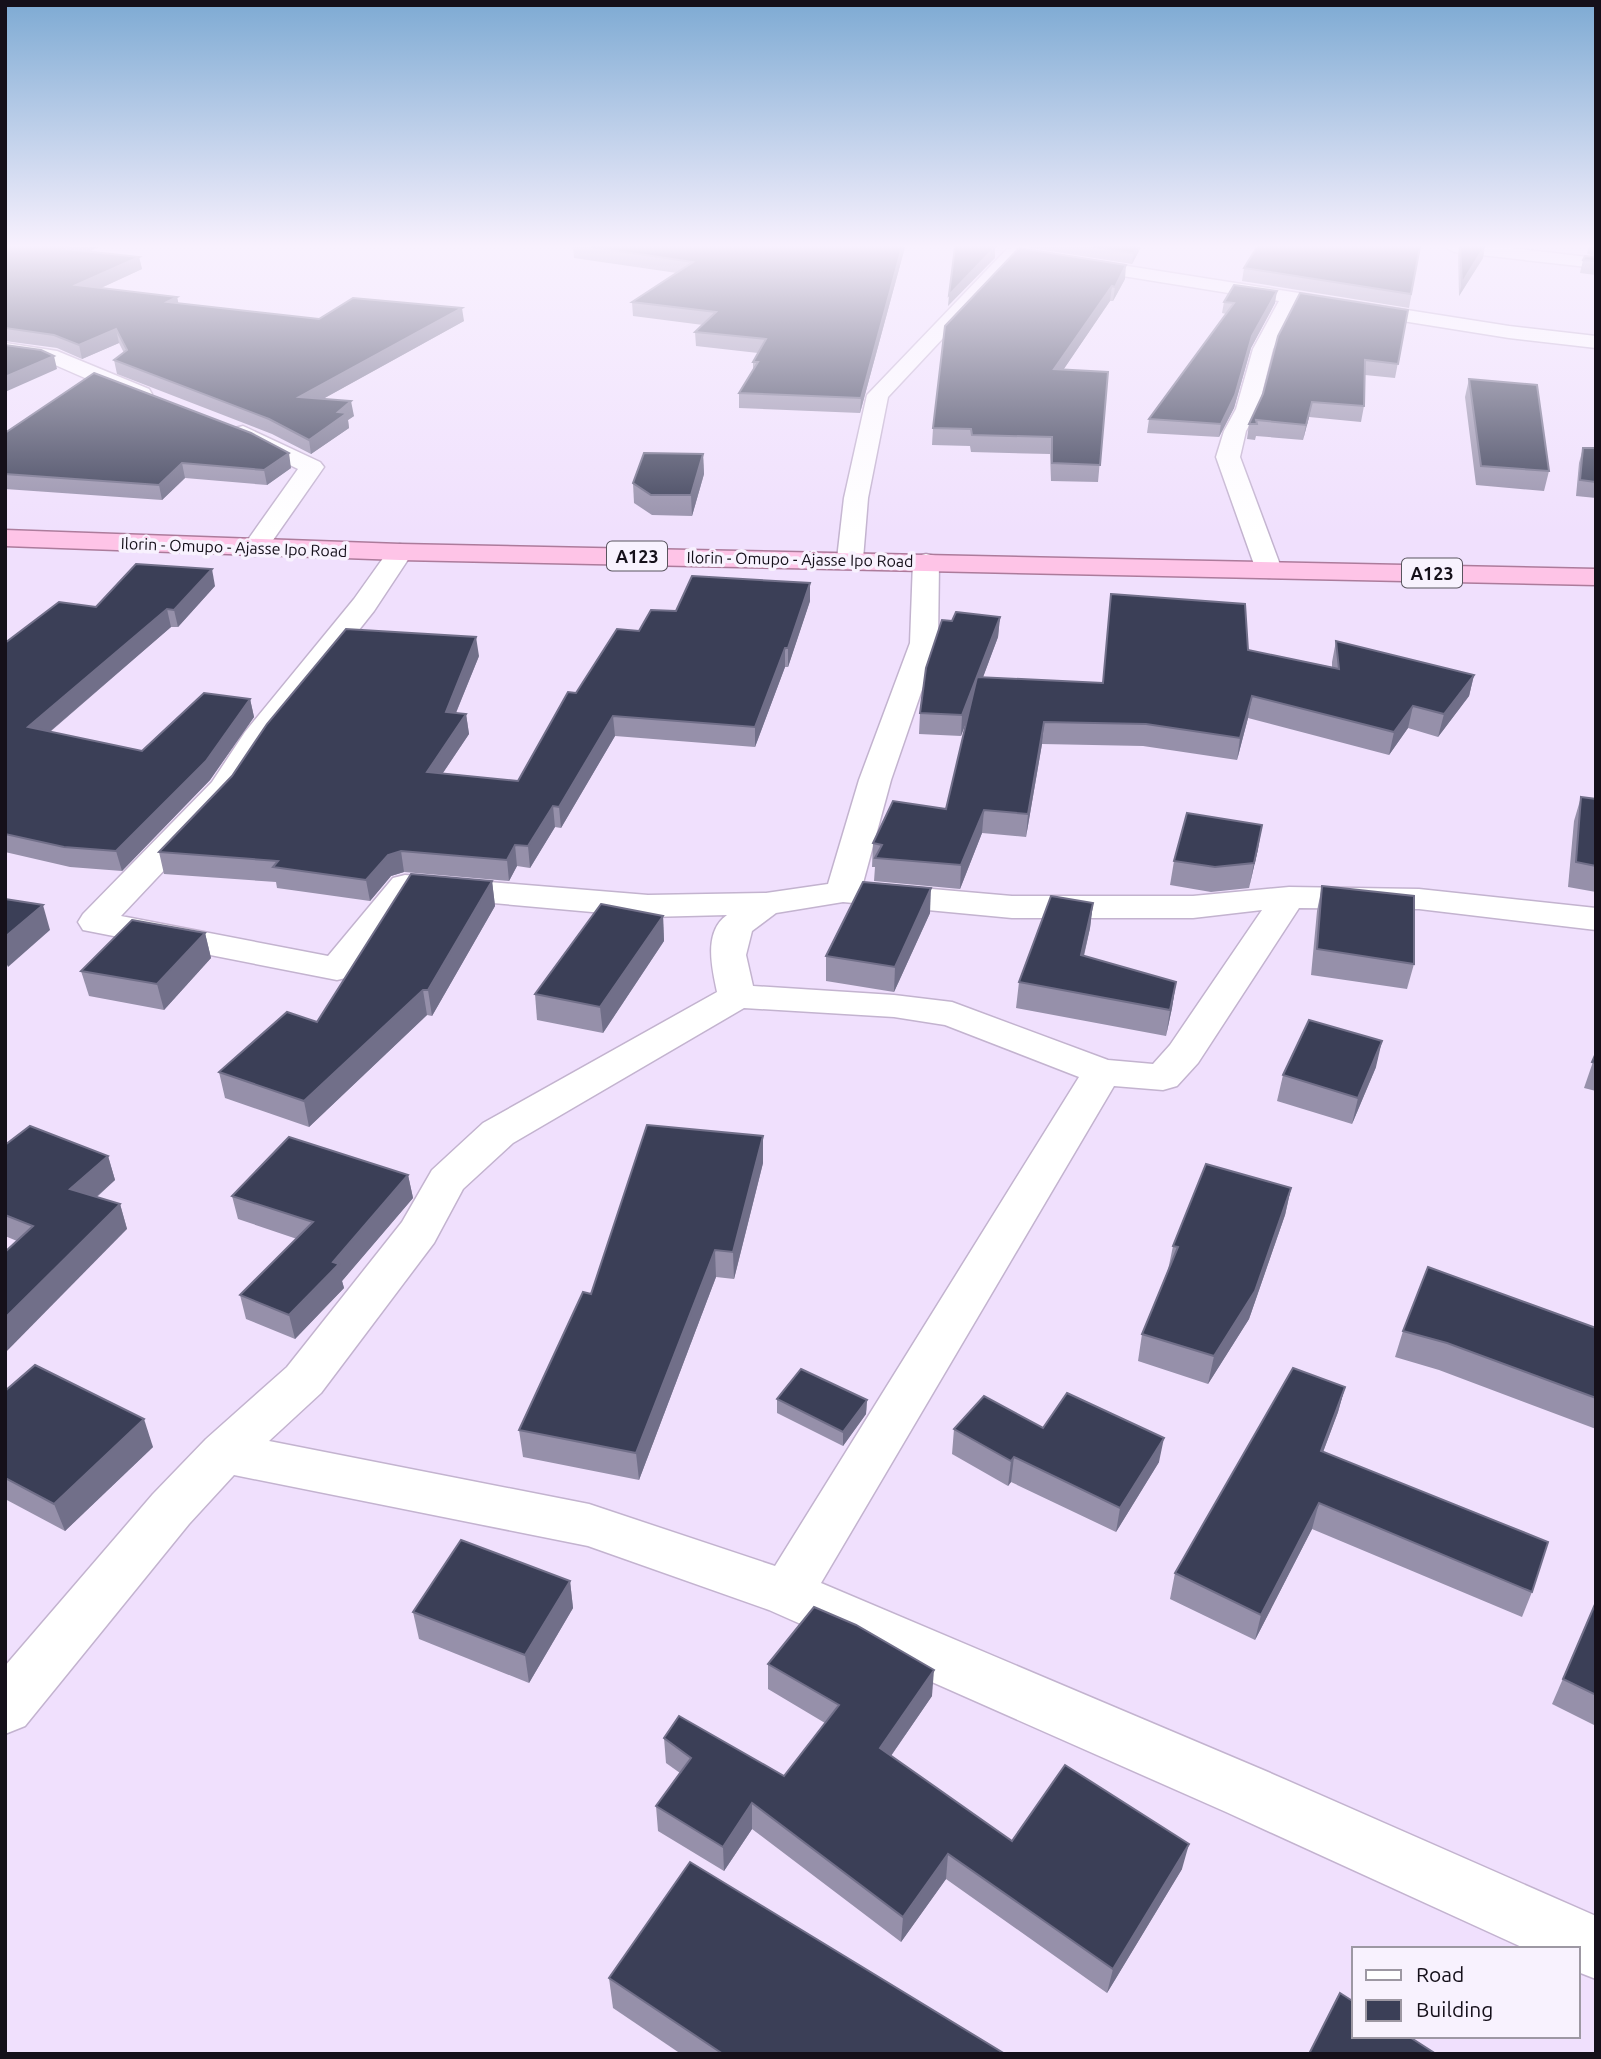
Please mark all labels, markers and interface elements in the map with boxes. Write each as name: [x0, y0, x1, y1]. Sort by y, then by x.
street label: Ilorin - Omupo - Ajasse Ipo Road: [120, 534, 348, 560]
road number: A123: [607, 542, 667, 570]
street label: Ilorin - Omupo - Ajasse Ipo Road: [686, 548, 914, 570]
road number: A123: [1402, 558, 1462, 588]
legend: [1352, 1947, 1580, 2038]
text: Road: [1416, 1962, 1464, 1986]
text: Building: [1416, 1997, 1493, 2021]

